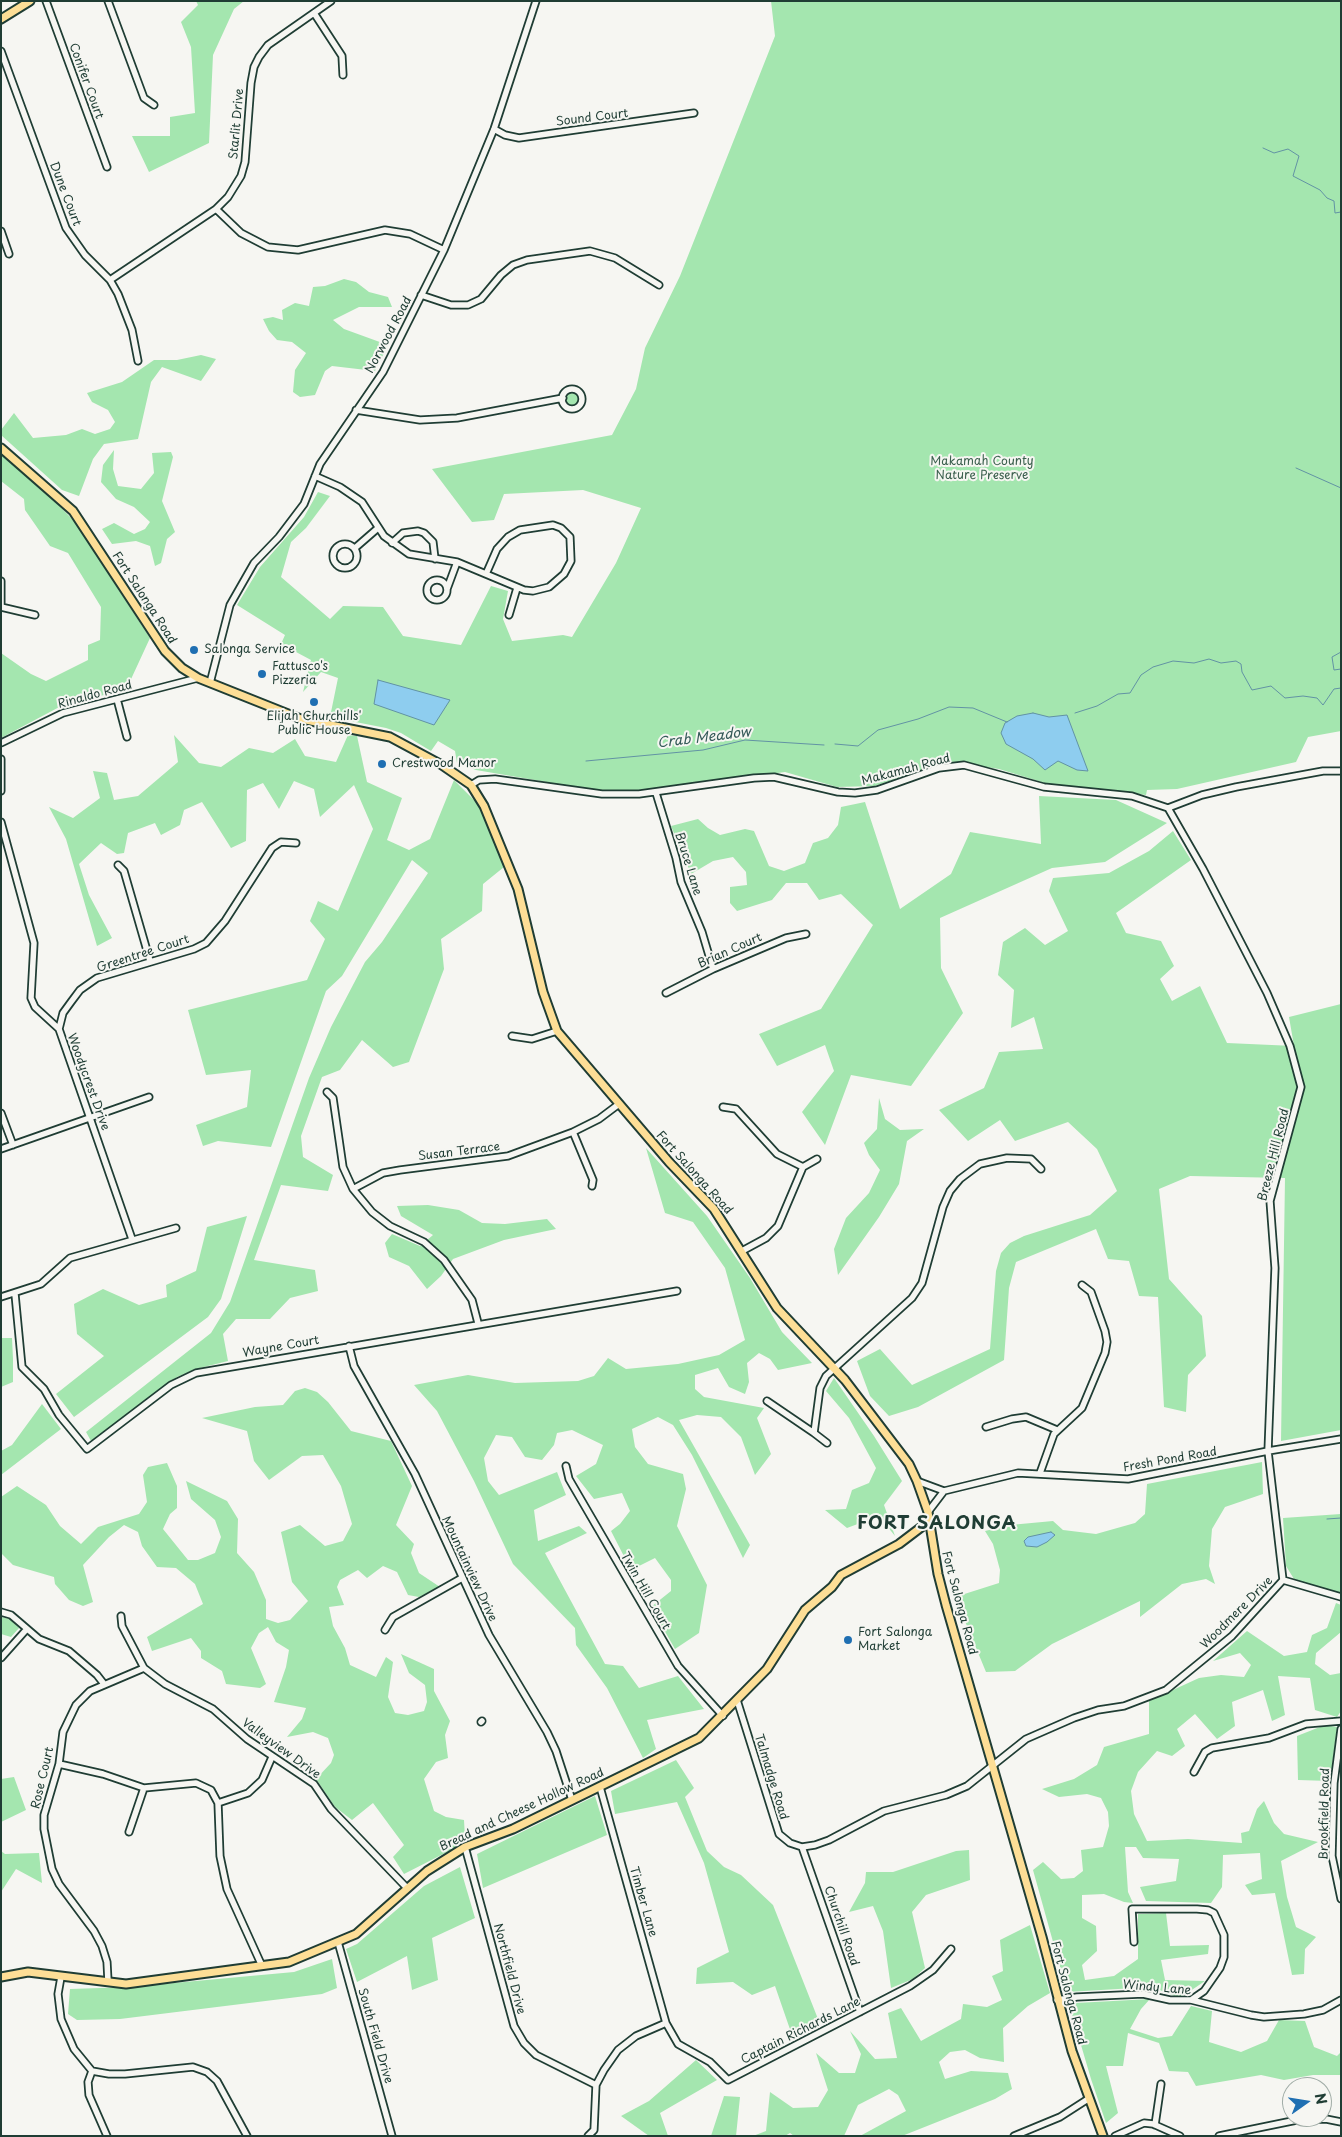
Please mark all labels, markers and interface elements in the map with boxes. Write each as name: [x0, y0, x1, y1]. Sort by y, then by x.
street label: Conifer Court: [66, 41, 106, 121]
street label: Starlit Drive: [227, 88, 247, 160]
street label: Sound Court: [555, 106, 629, 130]
street label: Dune Court: [46, 160, 84, 228]
street label: Norwood Road: [363, 294, 415, 376]
park label: Makamah County Nature Preserve: [930, 455, 1034, 483]
street label: Fort Salonga Road: [109, 549, 179, 647]
place label: Salonga Service: [204, 643, 295, 657]
marker: Salonga Service: [188, 644, 200, 656]
place label: Fattusco's Pizzeria: [272, 660, 328, 688]
marker: Fattusco's Pizzeria: [256, 668, 268, 680]
street label: Rinaldo Road: [56, 678, 134, 712]
marker: Elijah Churchills' Public House: [308, 696, 320, 708]
place label: Elijah Churchills' Public House: [266, 710, 362, 738]
water label: Crab Meadow: [656, 724, 752, 752]
street label: Makamah Road: [860, 751, 952, 789]
place label: Crestwood Manor: [392, 757, 496, 771]
marker: Crestwood Manor: [376, 758, 388, 770]
street label: Bruce Lane: [672, 831, 704, 897]
street label: Brian Court: [696, 930, 764, 972]
street label: Greentree Court: [95, 932, 191, 976]
street label: Woodycrest Drive: [64, 1031, 112, 1133]
street label: Breeze Hill Road: [1256, 1107, 1292, 1203]
street label: Fort Salonga Road: [653, 1128, 735, 1218]
street label: Susan Terrace: [417, 1140, 501, 1164]
street label: Wayne Court: [242, 1333, 320, 1361]
street label: Fresh Pond Road: [1122, 1445, 1218, 1475]
district label: FORT SALONGA: [856, 1513, 1018, 1535]
street label: Mountainview Drive: [438, 1514, 500, 1624]
street label: Fort Salonga Road: [938, 1549, 980, 1657]
street label: Twin Hill Court: [617, 1550, 673, 1632]
street label: Woodmere Drive: [1198, 1574, 1276, 1652]
place label: Fort Salonga Market: [858, 1626, 932, 1654]
marker: Fort Salonga Market: [842, 1634, 854, 1646]
street label: Valleyview Drive: [239, 1716, 323, 1782]
street label: Talmadge Road: [751, 1732, 791, 1822]
street label: Rose Court: [29, 1746, 57, 1810]
street label: Bread and Cheese Hollow Road: [438, 1765, 606, 1855]
street label: Brookfield Road: [1317, 1768, 1333, 1860]
street label: Timber Lane: [626, 1865, 660, 1939]
street label: Churchill Road: [821, 1884, 861, 1968]
street label: Northfield Drive: [490, 1922, 528, 2016]
street label: Fort Salonga Road: [1047, 1939, 1089, 2047]
street label: Windy Lane: [1122, 1978, 1192, 1998]
street label: South Field Drive: [355, 1987, 395, 2085]
street label: Captain Richards Lane: [739, 1995, 863, 2067]
north arrow: [1282, 2077, 1332, 2127]
text: N: [1310, 2091, 1333, 2107]

